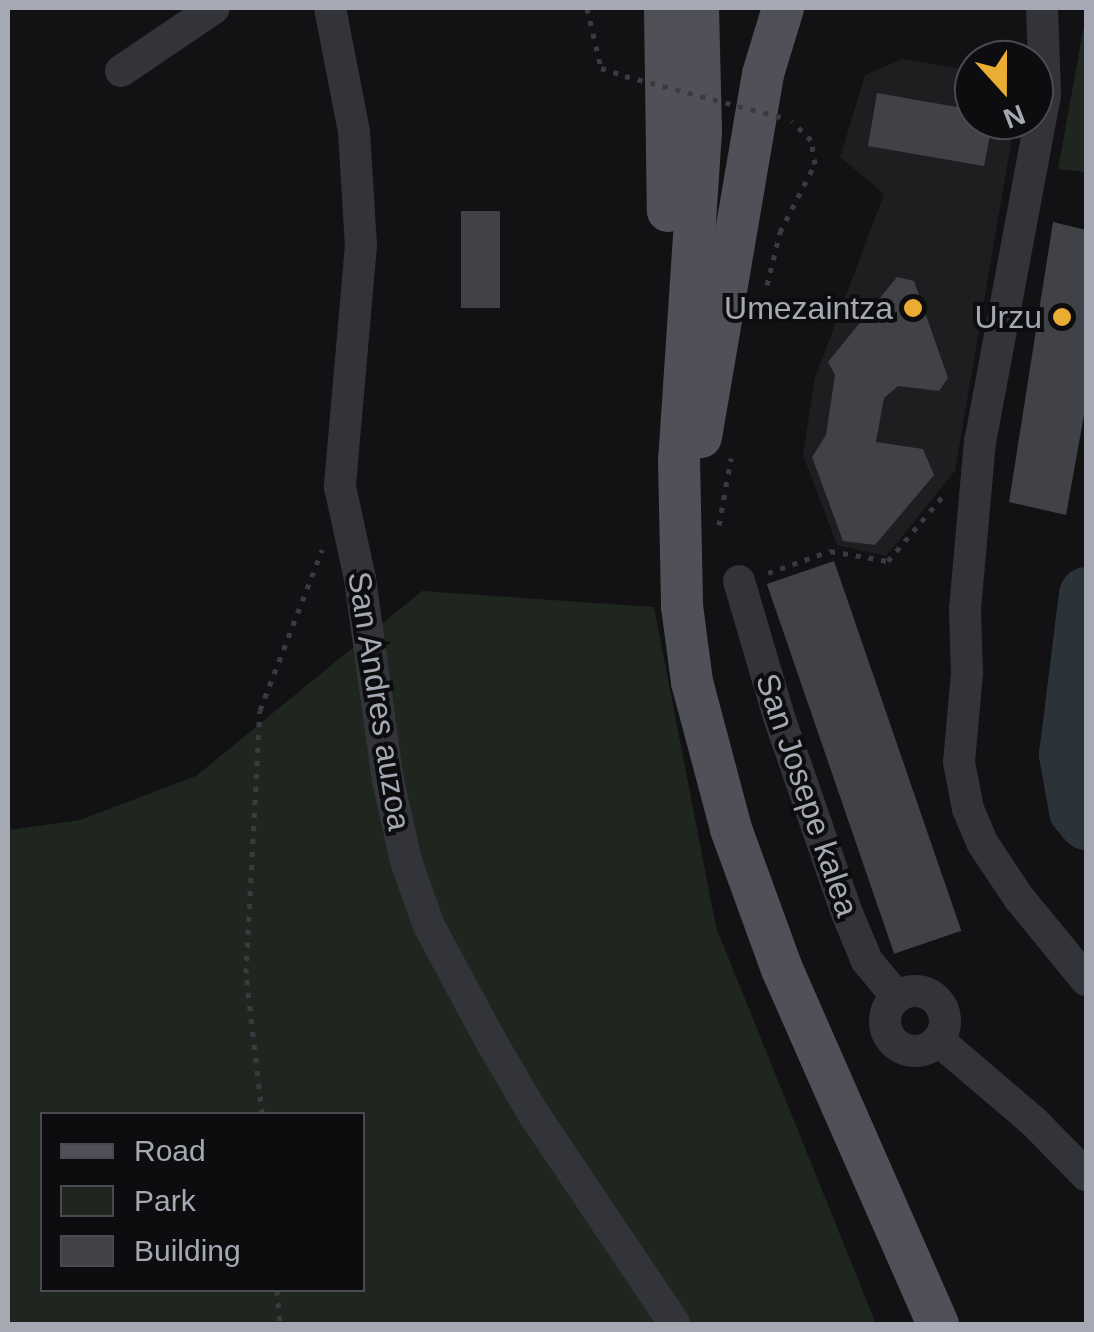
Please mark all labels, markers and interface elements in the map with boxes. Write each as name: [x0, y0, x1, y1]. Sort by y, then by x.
north arrow: [954, 40, 1054, 140]
text: N: [999, 99, 1029, 135]
place label: Umezaintza: [724, 289, 893, 327]
marker: Umezaintza: [902, 297, 924, 319]
place label: Urzu: [974, 298, 1042, 336]
marker: Urzu: [1051, 306, 1073, 328]
street label: San Andres auzoa: [339, 568, 419, 834]
street label: San Josepe kalea: [747, 668, 867, 922]
legend: [40, 1112, 365, 1292]
text: Road: [134, 1134, 206, 1167]
text: Park: [134, 1184, 196, 1217]
text: Building: [134, 1234, 241, 1267]

